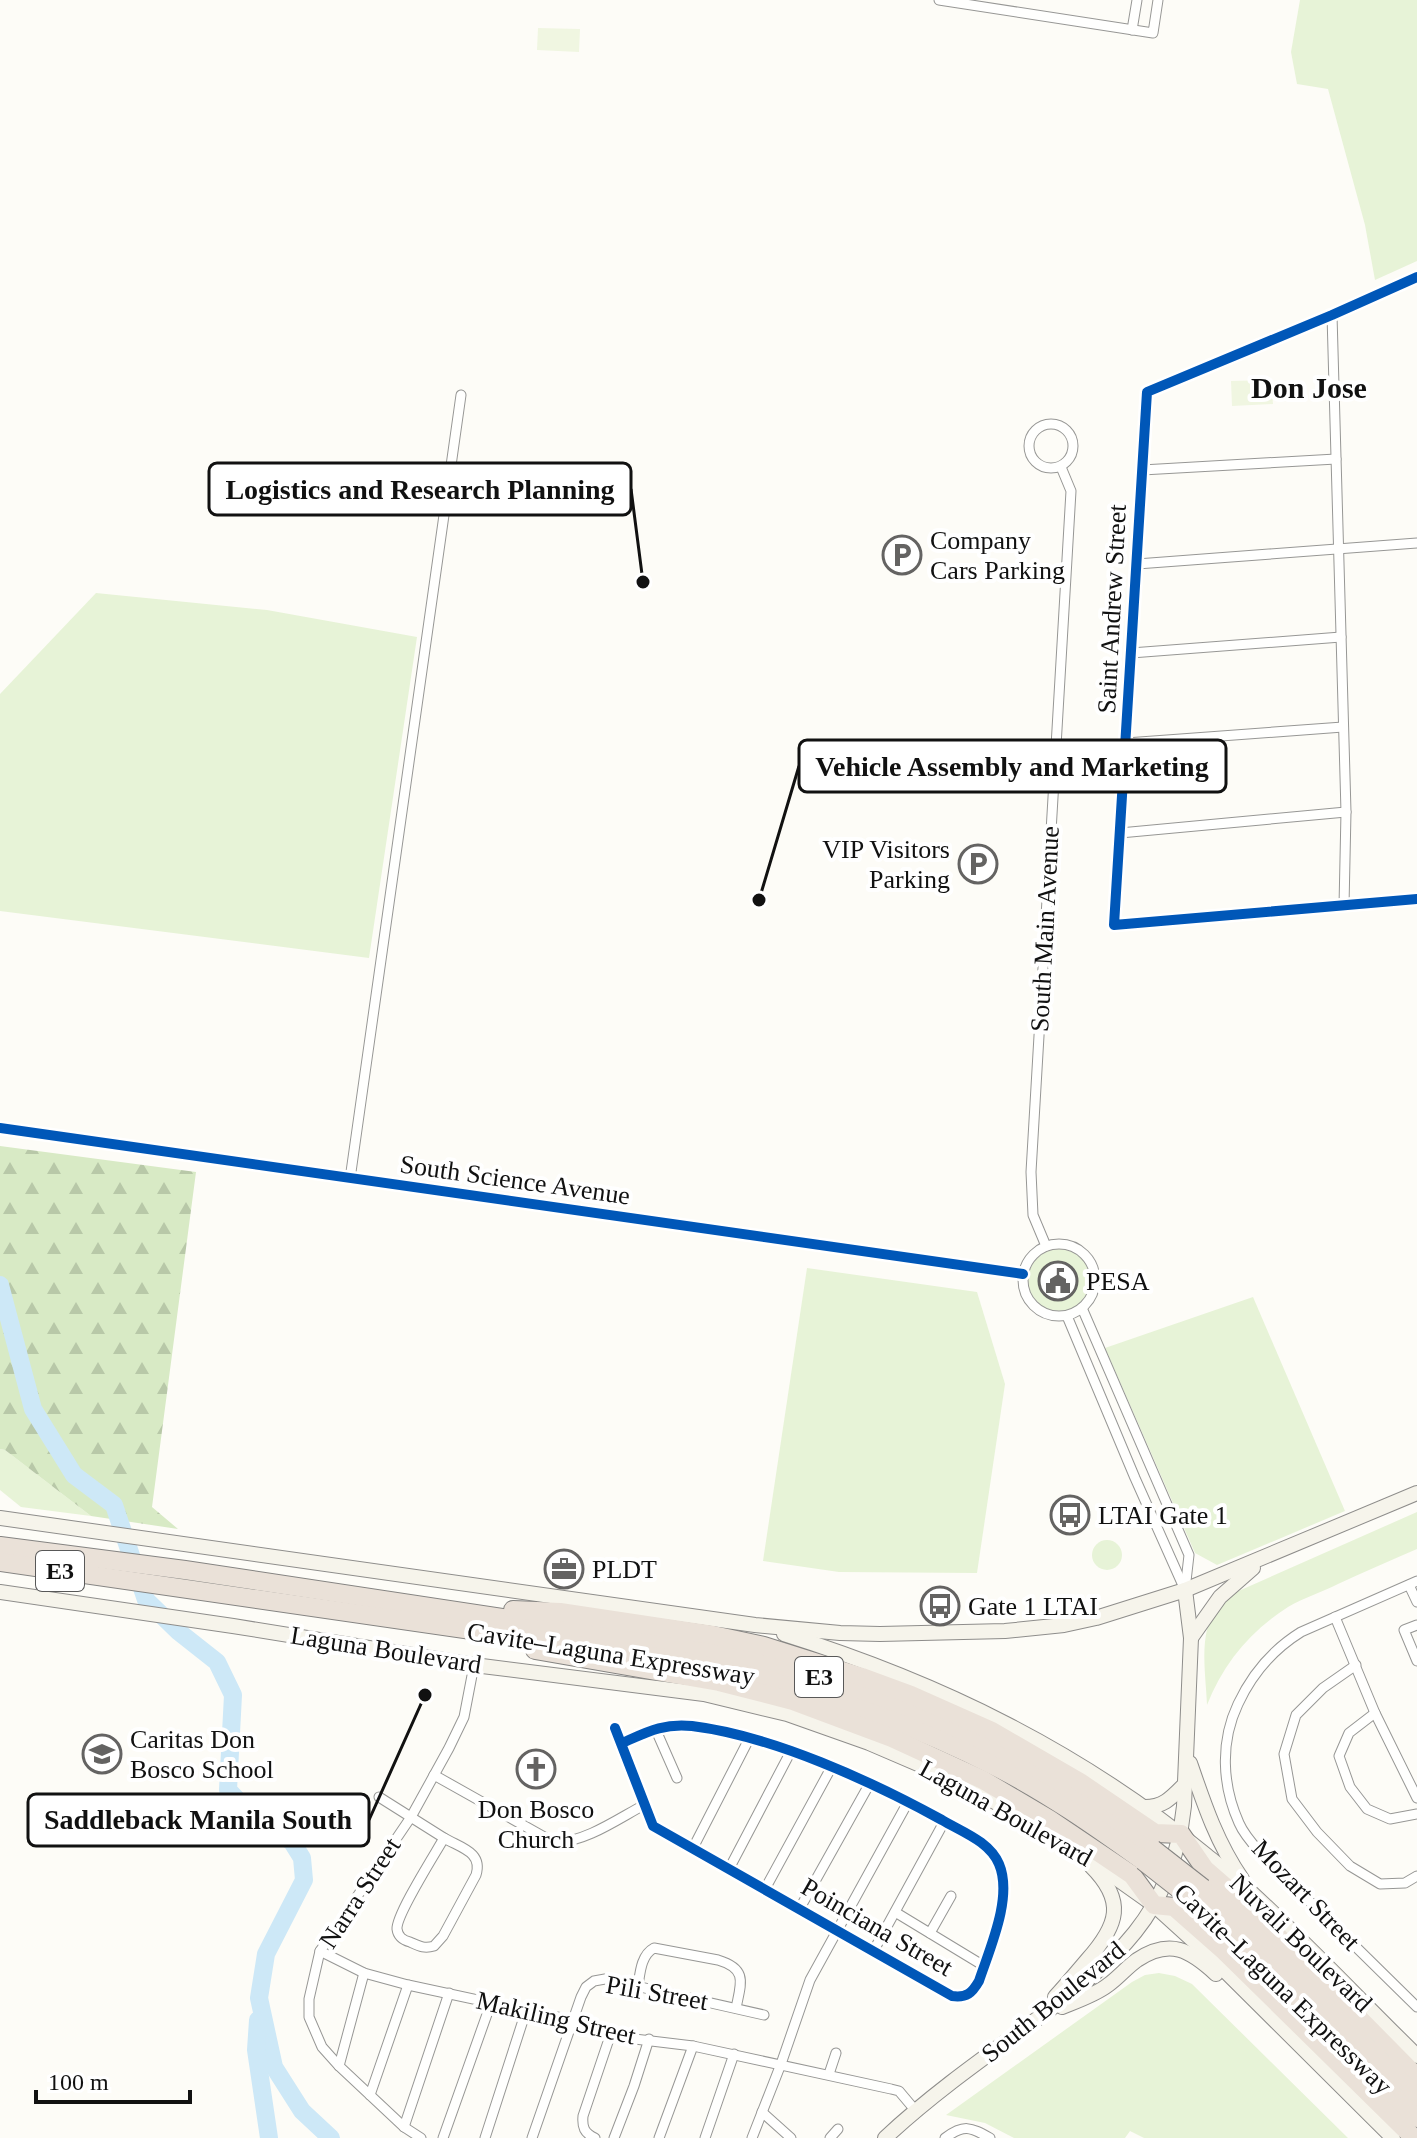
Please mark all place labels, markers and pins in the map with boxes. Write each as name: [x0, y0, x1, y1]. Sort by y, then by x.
callout: Logistics and Research Planning: [209, 463, 631, 515]
place label: Company Cars Parking: [930, 526, 1065, 585]
parking icon: Company Cars Parking: [881, 534, 923, 576]
callout: Vehicle Assembly and Marketing: [799, 740, 1226, 792]
place label: VIP Visitors Parking: [822, 835, 950, 894]
parking icon: VIP Visitors Parking: [957, 843, 999, 885]
public building icon: PESA: [1037, 1260, 1079, 1302]
place label: PESA: [1086, 1267, 1150, 1296]
bus stop icon: LTAI Gate 1: [1049, 1494, 1091, 1536]
place label: LTAI Gate 1: [1098, 1501, 1228, 1530]
office icon: PLDT: [543, 1548, 585, 1590]
place label: PLDT: [592, 1555, 657, 1584]
bus stop icon: Gate 1 LTAI: [919, 1585, 961, 1627]
place label: Gate 1 LTAI: [968, 1592, 1098, 1621]
place label: Caritas Don Bosco School: [130, 1725, 274, 1784]
school or university icon: Caritas Don Bosco School: [81, 1733, 123, 1775]
church icon: Don Bosco Church: [515, 1748, 557, 1790]
callout: Saddleback Manila South: [28, 1794, 369, 1846]
place label: Don Bosco Church: [478, 1795, 594, 1854]

